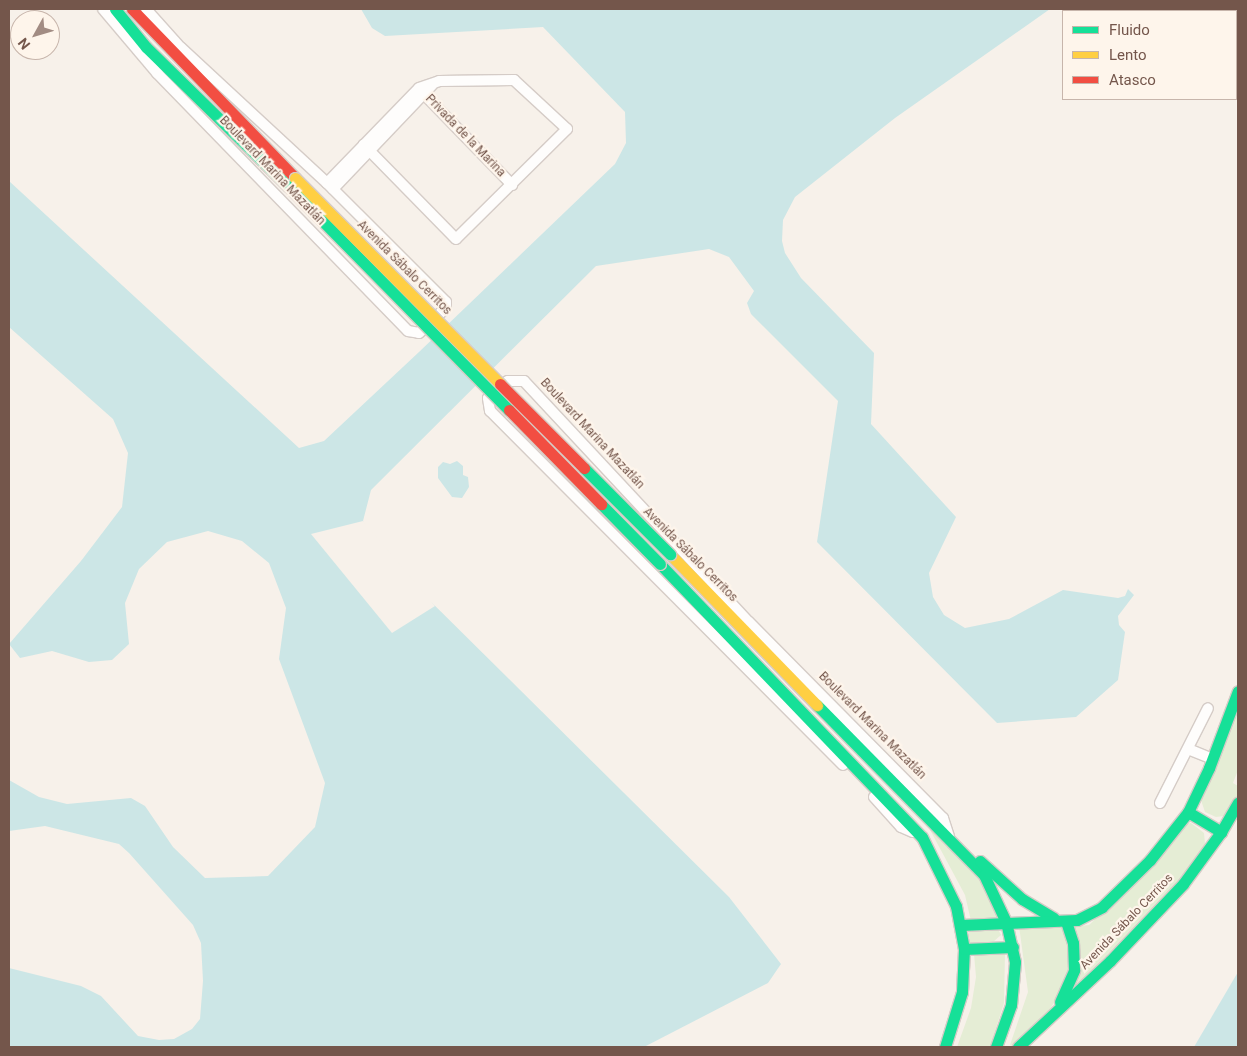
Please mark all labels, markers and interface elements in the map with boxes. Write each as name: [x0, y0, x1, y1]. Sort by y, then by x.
north arrow: [10, 10, 60, 60]
legend: [1062, 10, 1237, 100]
text: Fluido: [1109, 21, 1150, 39]
text: N: [15, 35, 33, 53]
text: Lento: [1109, 46, 1147, 64]
text: Atasco: [1109, 71, 1156, 89]
street label: Privada de la Marina: [422, 92, 508, 180]
street label: Boulevard Marina Mazatlán: [216, 114, 328, 228]
street label: Avenida Sábalo Cerritos: [354, 218, 454, 318]
street label: Boulevard Marina Mazatlán: [537, 376, 647, 492]
street label: Avenida Sábalo Cerritos: [640, 505, 740, 605]
street label: Boulevard Marina Mazatlán: [815, 669, 929, 783]
street label: Avenida Sábalo Cerritos: [1078, 871, 1176, 973]

